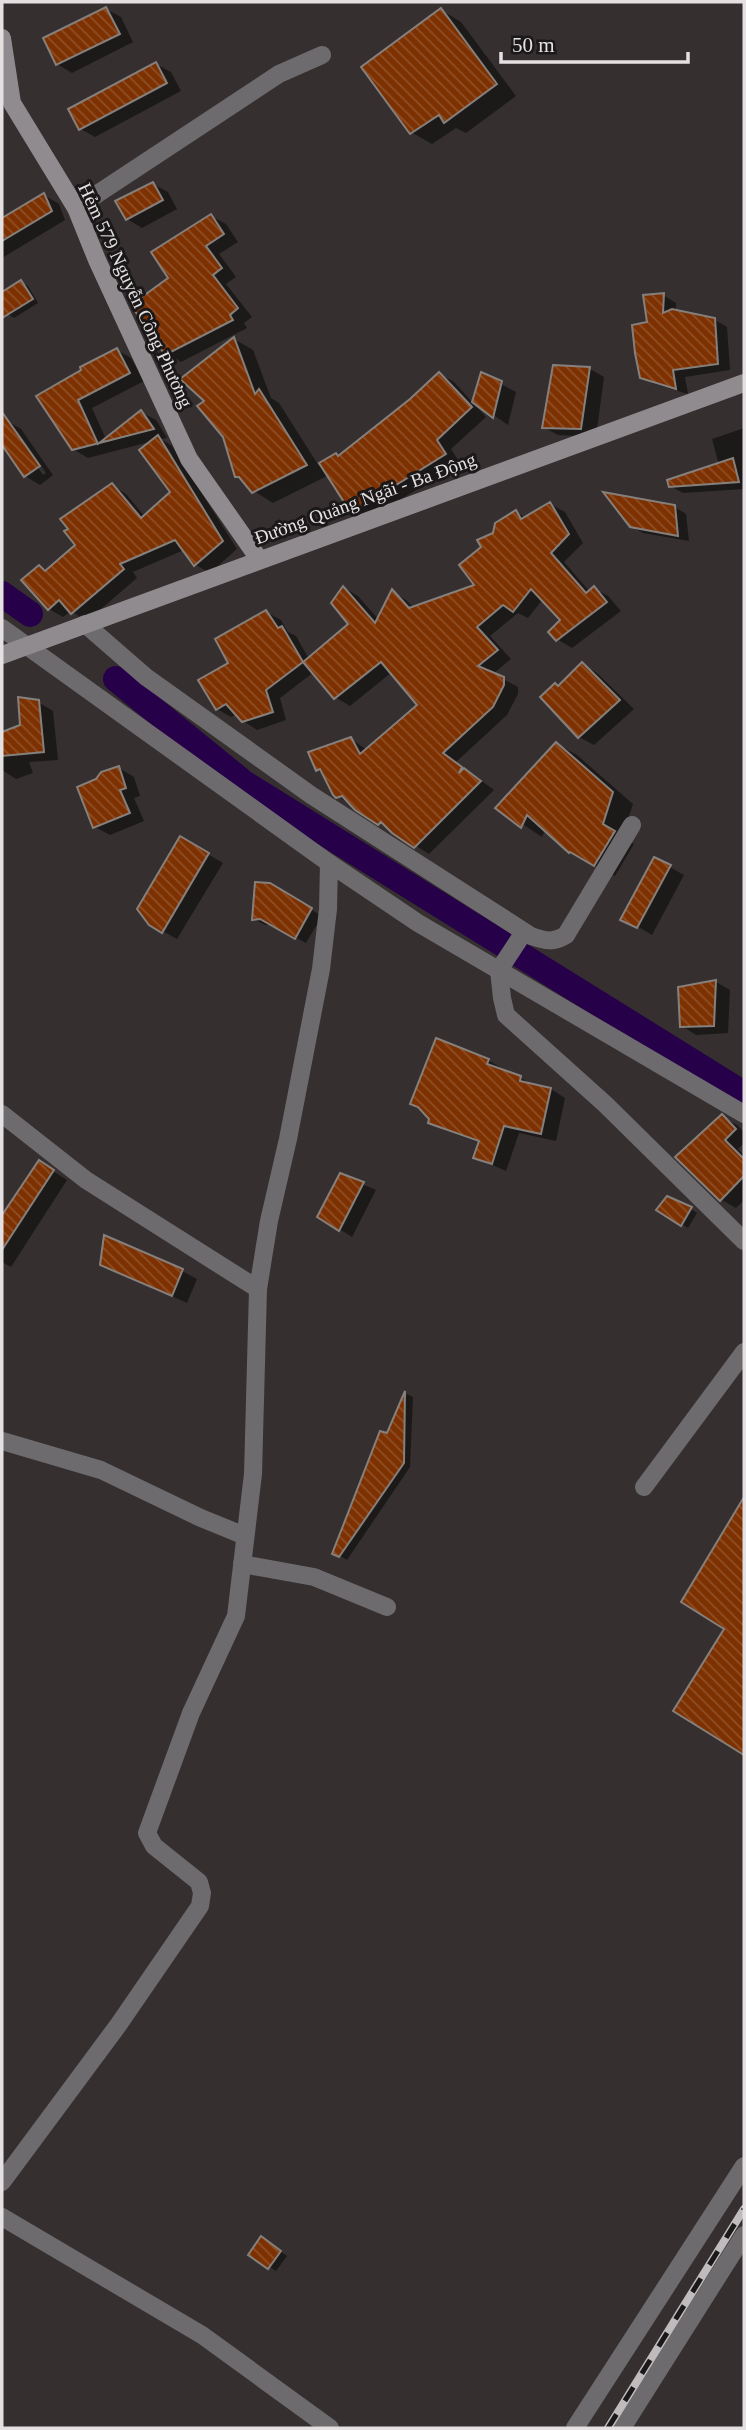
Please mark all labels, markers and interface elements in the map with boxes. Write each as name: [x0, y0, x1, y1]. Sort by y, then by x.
scale bar: [501, 21, 688, 65]
text: 50 m: [512, 33, 555, 57]
street label: Hẻm 579 Nguyễn Công Phương: [74, 180, 197, 411]
street label: Đường Quảng Ngãi - Ba Động: [252, 448, 479, 548]

